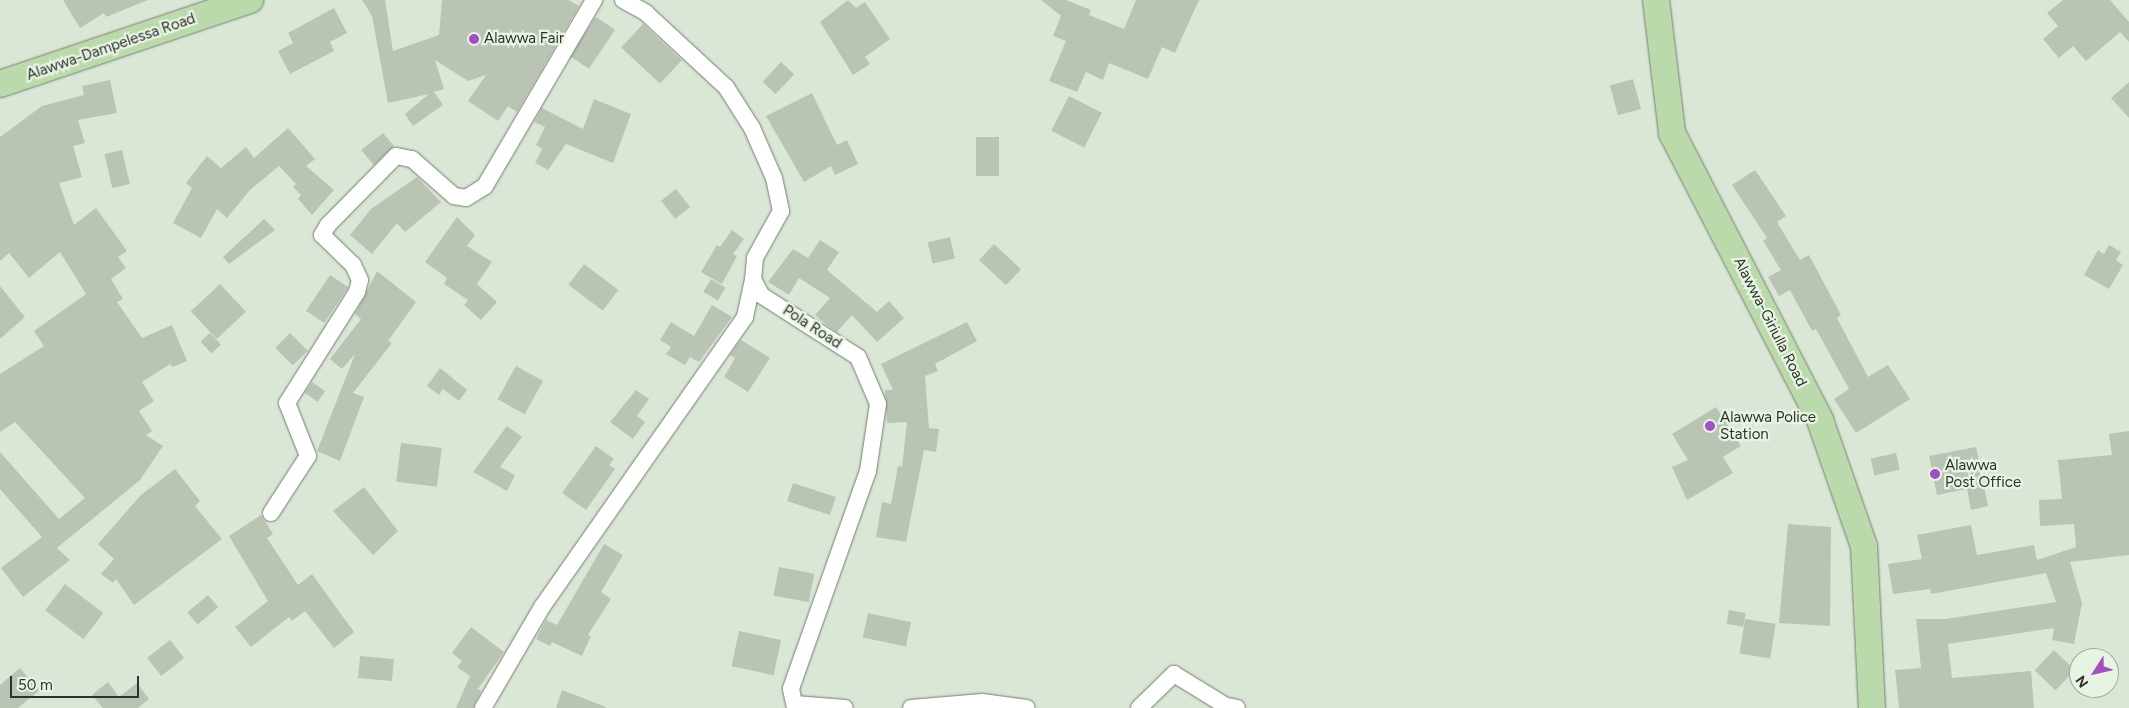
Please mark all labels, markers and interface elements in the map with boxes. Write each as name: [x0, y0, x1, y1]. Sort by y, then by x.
street label: Alawwa-Dampelessa Road: [24, 10, 198, 84]
place label: Alawwa Fair: [484, 30, 564, 48]
marker: Alawwa Fair: [468, 33, 480, 45]
street label: Alawwa-Giriulla Road: [1730, 254, 1810, 390]
street label: Pola Road: [779, 301, 845, 353]
place label: Alawwa Police Station: [1720, 408, 1816, 443]
marker: Alawwa Police Station: [1704, 420, 1716, 432]
place label: Alawwa Post Office: [1945, 456, 2021, 491]
marker: Alawwa Post Office: [1929, 468, 1941, 480]
north arrow: [2069, 648, 2119, 698]
scale bar: [12, 666, 141, 698]
text: N: [2072, 672, 2092, 691]
text: 50 m: [18, 676, 53, 694]

